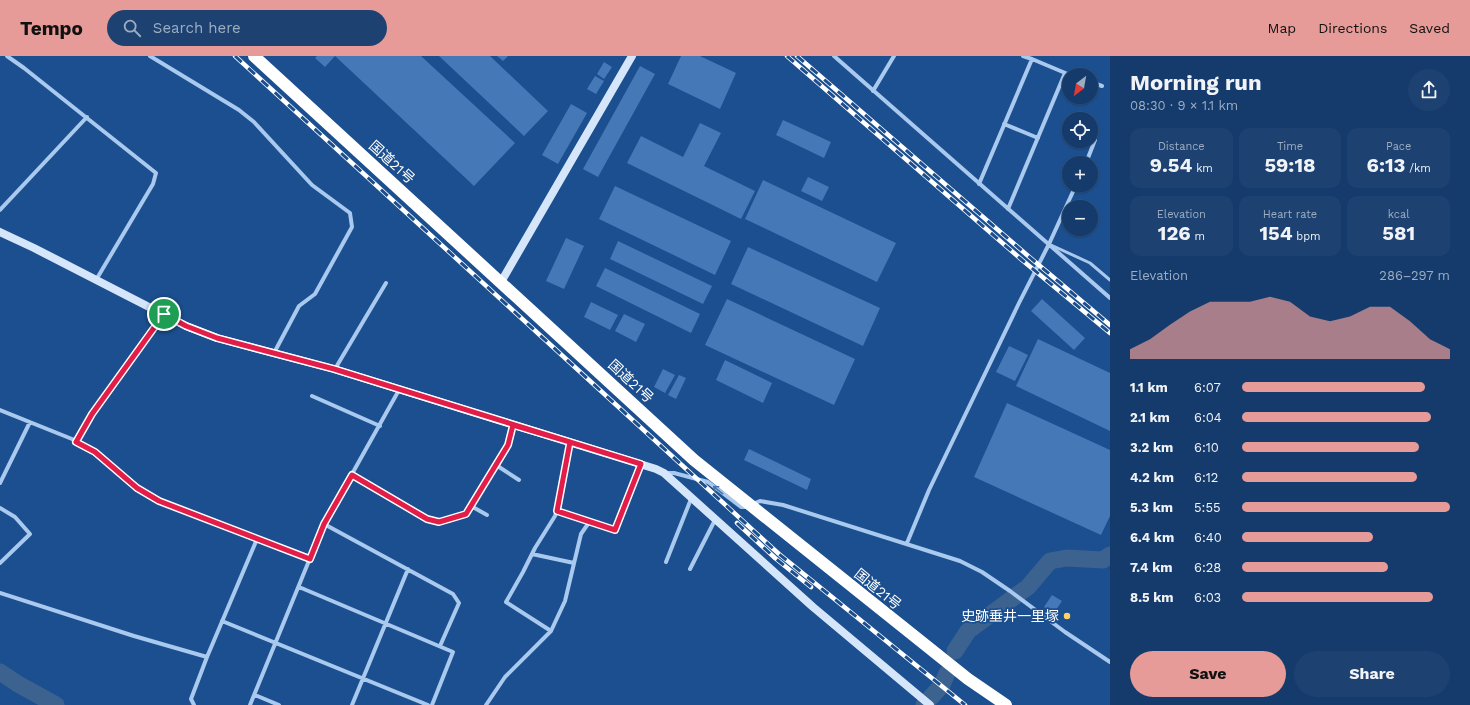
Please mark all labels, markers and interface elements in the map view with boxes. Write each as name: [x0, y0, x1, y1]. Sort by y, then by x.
search box: [107, 10, 387, 46]
text: Tempo: [20, 17, 83, 40]
icon: search: [121, 17, 143, 39]
text: Search here: [153, 19, 241, 37]
text: Map: [1268, 20, 1296, 36]
text: Directions: [1318, 20, 1387, 36]
text: Saved: [1409, 20, 1450, 36]
north arrow: [1062, 68, 1098, 104]
map controls: [1062, 68, 1098, 236]
button: share: [1408, 69, 1450, 111]
text: Morning run: [1130, 70, 1262, 95]
text: 08:30 · 9 × 1.1 km: [1130, 98, 1238, 113]
button: locate: [1062, 112, 1098, 148]
street label: 国道21号: [366, 137, 418, 187]
text: Distance: [1158, 140, 1205, 153]
text: Time: [1277, 140, 1303, 153]
text: Pace: [1386, 140, 1411, 153]
text: 9.54: [1150, 153, 1192, 177]
text: 59:18: [1264, 153, 1316, 177]
text: 6:13: [1367, 153, 1405, 177]
button: +: [1062, 156, 1098, 192]
text: km: [1192, 162, 1213, 175]
text: /km: [1405, 162, 1431, 175]
button: −: [1062, 200, 1098, 236]
text: Elevation: [1157, 208, 1206, 221]
text: Heart rate: [1263, 208, 1317, 221]
text: kcal: [1388, 208, 1410, 221]
text: 126: [1158, 221, 1191, 245]
text: 154: [1259, 221, 1293, 245]
text: 581: [1382, 221, 1415, 245]
text: m: [1191, 230, 1205, 243]
text: bpm: [1293, 230, 1321, 243]
text: Elevation: [1130, 268, 1188, 283]
text: 286–297 m: [1379, 268, 1450, 283]
pin: [147, 297, 181, 331]
icon: arrive: [153, 303, 175, 325]
street label: 国道21号: [605, 356, 657, 406]
text: 1.1 km: [1130, 380, 1168, 395]
text: 6:07: [1194, 380, 1221, 395]
text: 2.1 km: [1130, 410, 1170, 425]
text: 6:04: [1194, 410, 1222, 425]
text: 3.2 km: [1130, 440, 1173, 455]
text: 6:10: [1194, 440, 1219, 455]
text: 4.2 km: [1130, 470, 1174, 485]
text: 6:12: [1194, 470, 1218, 485]
one-way arrow: [713, 485, 723, 494]
text: 5.3 km: [1130, 500, 1173, 515]
text: 5:55: [1194, 500, 1221, 515]
text: 6.4 km: [1130, 530, 1174, 545]
text: 6:40: [1194, 530, 1222, 545]
text: 7.4 km: [1130, 560, 1173, 575]
text: 6:28: [1194, 560, 1221, 575]
street label: 国道21号: [851, 565, 905, 613]
text: 8.5 km: [1130, 590, 1174, 605]
text: 6:03: [1194, 590, 1221, 605]
place label: 史跡垂井一里塚: [961, 608, 1059, 624]
marker: 史跡垂井一里塚: [1062, 611, 1072, 621]
button: Save: [1130, 651, 1286, 697]
button: Share: [1294, 651, 1450, 697]

